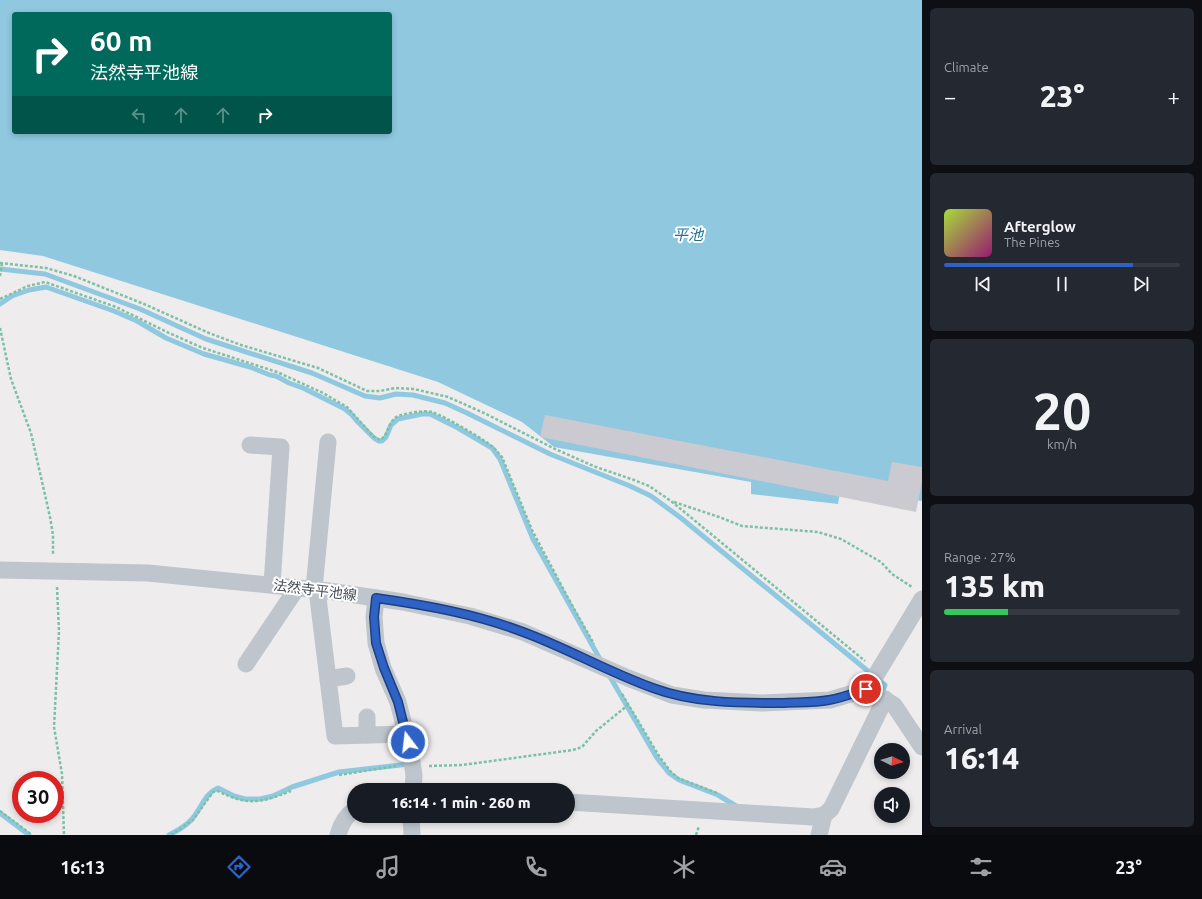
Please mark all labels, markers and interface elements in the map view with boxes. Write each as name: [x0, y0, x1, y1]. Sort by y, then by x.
text: 60 m: [90, 25, 152, 56]
icon: right: [24, 28, 76, 80]
text: Climate: [944, 60, 989, 74]
text: 法然寺平池線: [90, 62, 198, 82]
text: 23°: [1040, 79, 1084, 113]
text: −: [944, 84, 956, 109]
text: +: [1168, 84, 1180, 109]
icon: left: [128, 104, 150, 126]
icon: ahead: [170, 104, 192, 126]
icon: ahead: [212, 104, 234, 126]
icon: right: [254, 104, 276, 126]
text: Afterglow: [1004, 218, 1076, 235]
water label: 平池: [673, 226, 705, 243]
text: The Pines: [1004, 235, 1060, 249]
icon: previous: [972, 273, 994, 295]
icon: pause: [1051, 273, 1073, 295]
icon: next: [1130, 273, 1152, 295]
text: 20: [1033, 382, 1091, 440]
text: km/h: [1047, 437, 1077, 451]
text: Range · 27%: [944, 550, 1016, 564]
text: 135 km: [944, 569, 1045, 603]
street label: 法然寺平池線: [272, 577, 358, 603]
pin: [849, 672, 883, 706]
icon: arrive: [855, 678, 877, 700]
position arrow: [387, 721, 429, 763]
text: Arrival: [944, 722, 982, 736]
text: 16:14: [944, 741, 1019, 775]
north arrow: [874, 743, 910, 779]
map controls: [874, 743, 910, 823]
speed limit sign: 30: [12, 771, 64, 823]
button: sound: [874, 787, 910, 823]
text: 16:14 · 1 min · 260 m: [391, 794, 531, 811]
icon: directions: [225, 853, 253, 881]
icon: music: [374, 853, 402, 881]
icon: phone: [522, 853, 550, 881]
icon: climate: [670, 853, 698, 881]
icon: car: [819, 853, 847, 881]
icon: filters: [967, 853, 995, 881]
text: 16:13: [60, 857, 105, 877]
text: 23°: [1115, 857, 1142, 877]

